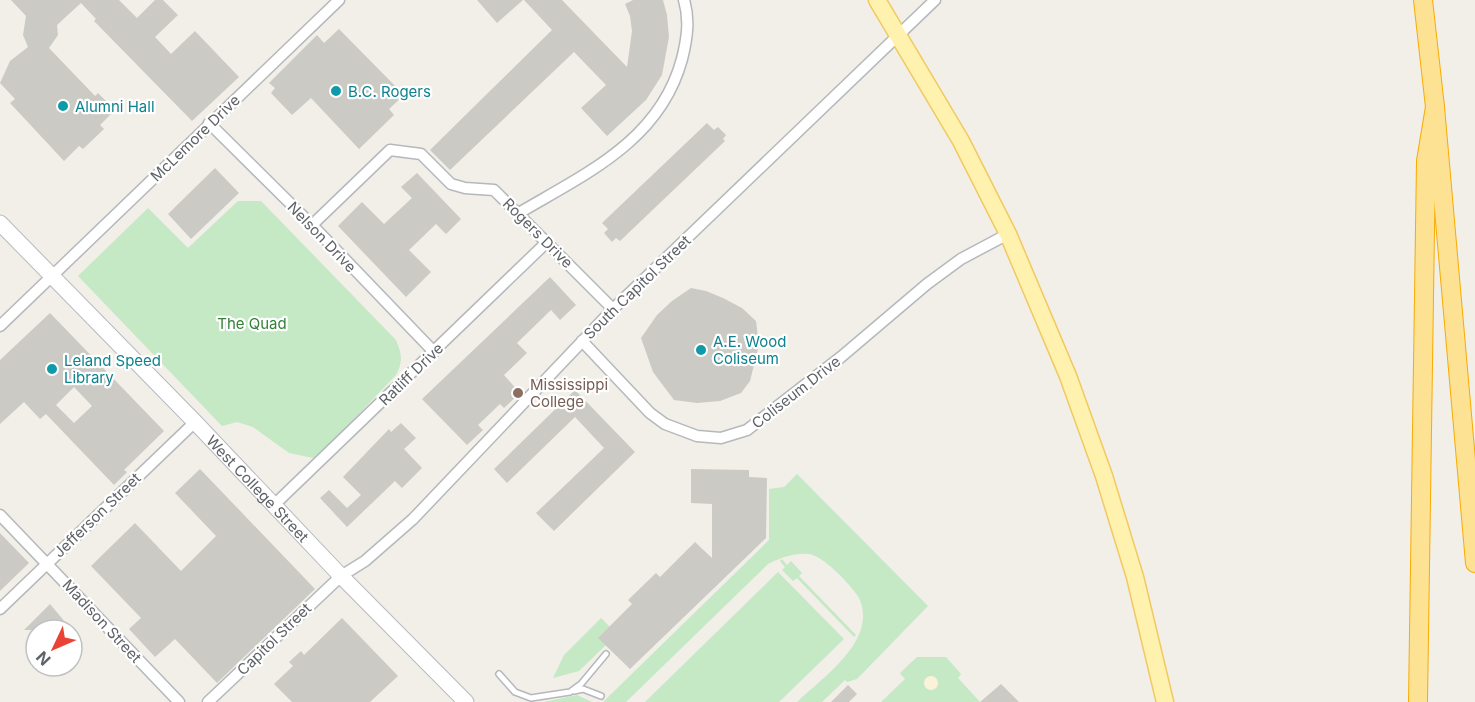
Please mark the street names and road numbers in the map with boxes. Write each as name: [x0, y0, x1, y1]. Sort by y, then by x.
street label: McLemore Drive: [146, 91, 244, 185]
street label: Rogers Drive: [499, 194, 577, 272]
street label: Nelson Drive: [284, 198, 360, 276]
street label: South Capitol Street: [579, 231, 695, 343]
street label: Ratliff Drive: [375, 339, 447, 409]
street label: Coliseum Drive: [748, 351, 844, 433]
street label: West College Street: [203, 431, 313, 546]
street label: Jefferson Street: [49, 468, 145, 561]
street label: Madison Street: [59, 575, 146, 667]
street label: Capitol Street: [233, 599, 315, 679]

